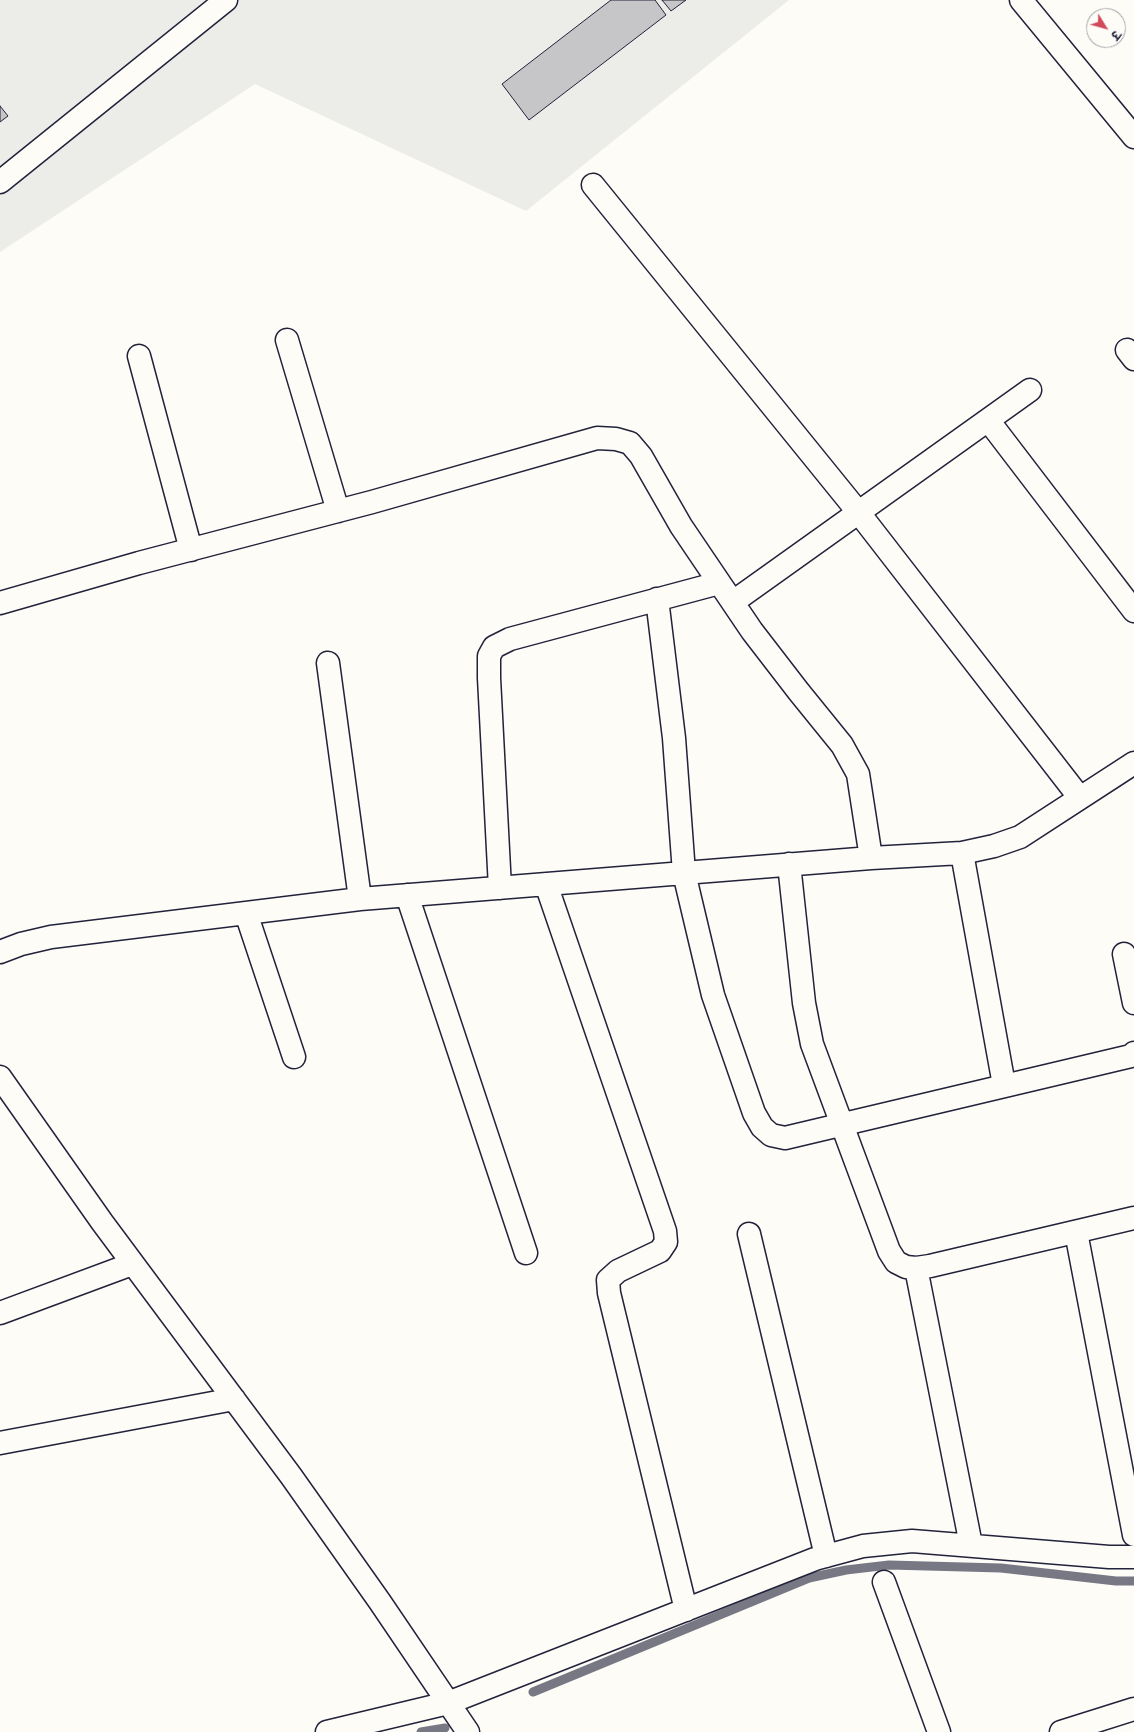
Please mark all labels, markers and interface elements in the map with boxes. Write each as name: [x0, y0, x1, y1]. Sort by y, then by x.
north arrow: [1086, 8, 1126, 48]
text: उ: [1107, 27, 1123, 42]

